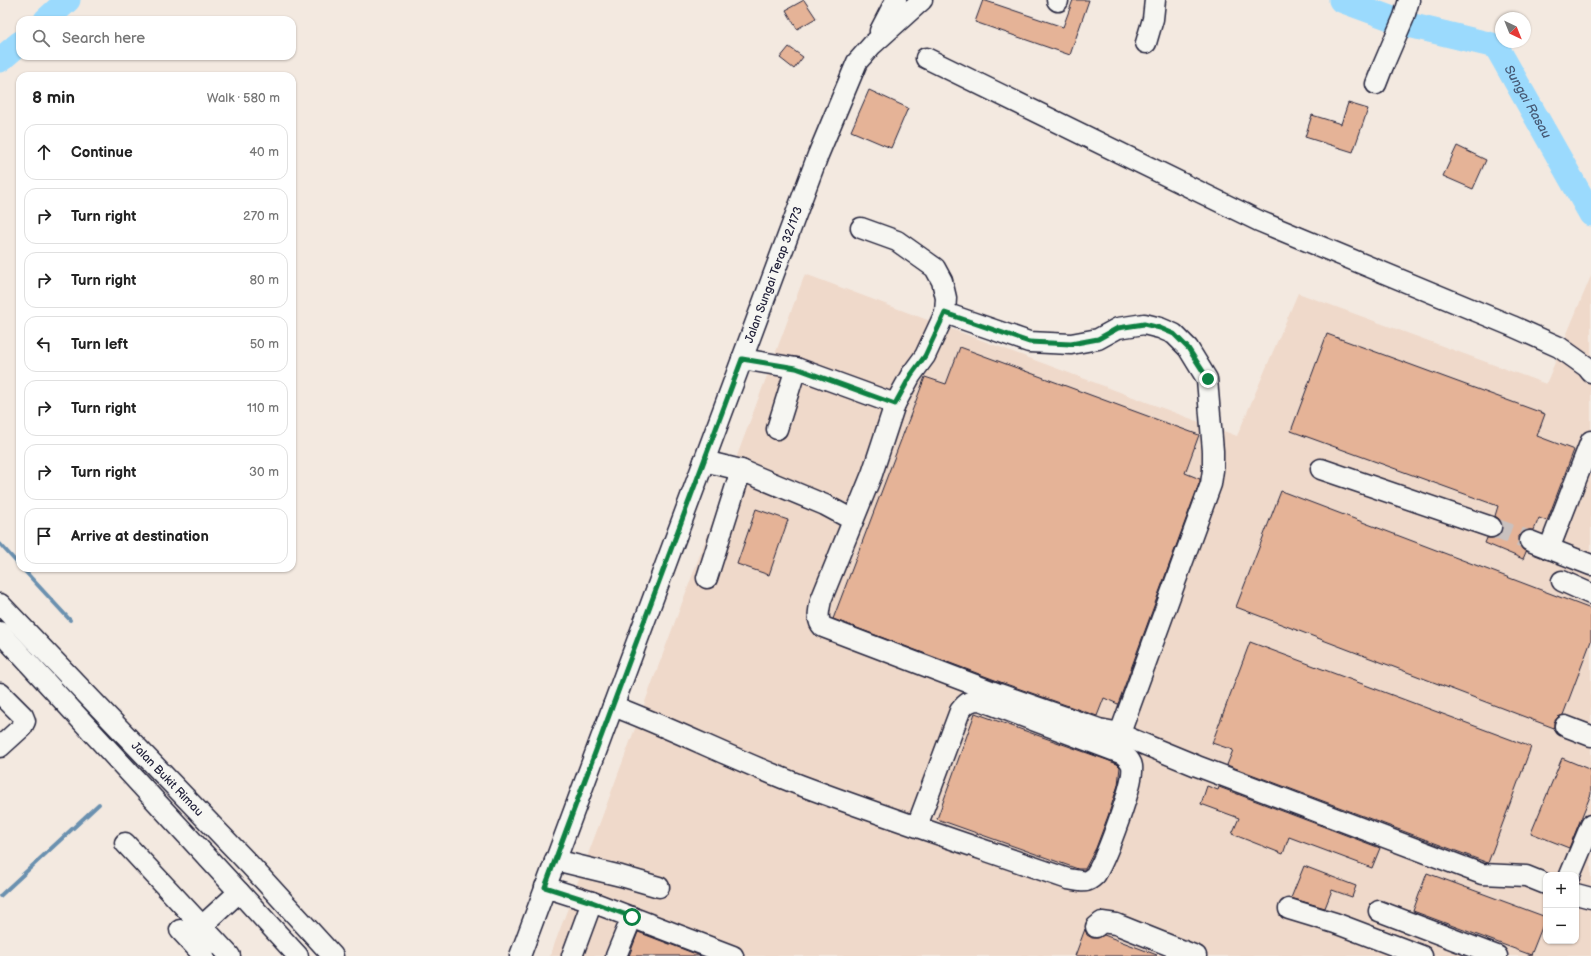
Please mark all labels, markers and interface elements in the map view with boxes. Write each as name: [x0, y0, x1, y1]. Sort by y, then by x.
north arrow: [1495, 12, 1531, 48]
search box: [16, 16, 296, 60]
icon: search: [30, 27, 52, 49]
text: Search here: [62, 29, 145, 48]
water label: Sungai Rasau: [1500, 62, 1555, 141]
text: 8 min: [32, 88, 75, 108]
text: Walk · 580 m: [207, 90, 280, 106]
icon: ahead: [33, 141, 55, 163]
text: Continue: [71, 143, 133, 162]
text: 40 m: [249, 144, 279, 160]
street label: Jalan Sungai Terap 32/173: [741, 204, 806, 345]
icon: right: [33, 205, 55, 227]
text: Turn right: [71, 207, 136, 226]
text: 270 m: [243, 208, 279, 224]
icon: right: [33, 269, 55, 291]
text: Turn right: [71, 271, 136, 290]
text: 80 m: [250, 272, 279, 288]
icon: left: [33, 333, 55, 355]
text: Turn left: [71, 335, 128, 354]
text: 50 m: [250, 336, 279, 352]
route end: [1199, 370, 1217, 388]
icon: right: [33, 397, 55, 419]
text: Turn right: [71, 399, 136, 418]
text: 110 m: [247, 400, 279, 416]
icon: right: [33, 461, 55, 483]
text: Turn right: [71, 463, 136, 482]
text: 30 m: [249, 464, 279, 480]
icon: arrive: [33, 525, 55, 547]
text: Arrive at destination: [71, 527, 209, 546]
street label: Jalan Bukit Rimau: [128, 738, 207, 819]
map controls: [1543, 872, 1579, 944]
button: +: [1543, 872, 1579, 908]
route start: [623, 908, 641, 926]
button: −: [1543, 908, 1579, 944]

